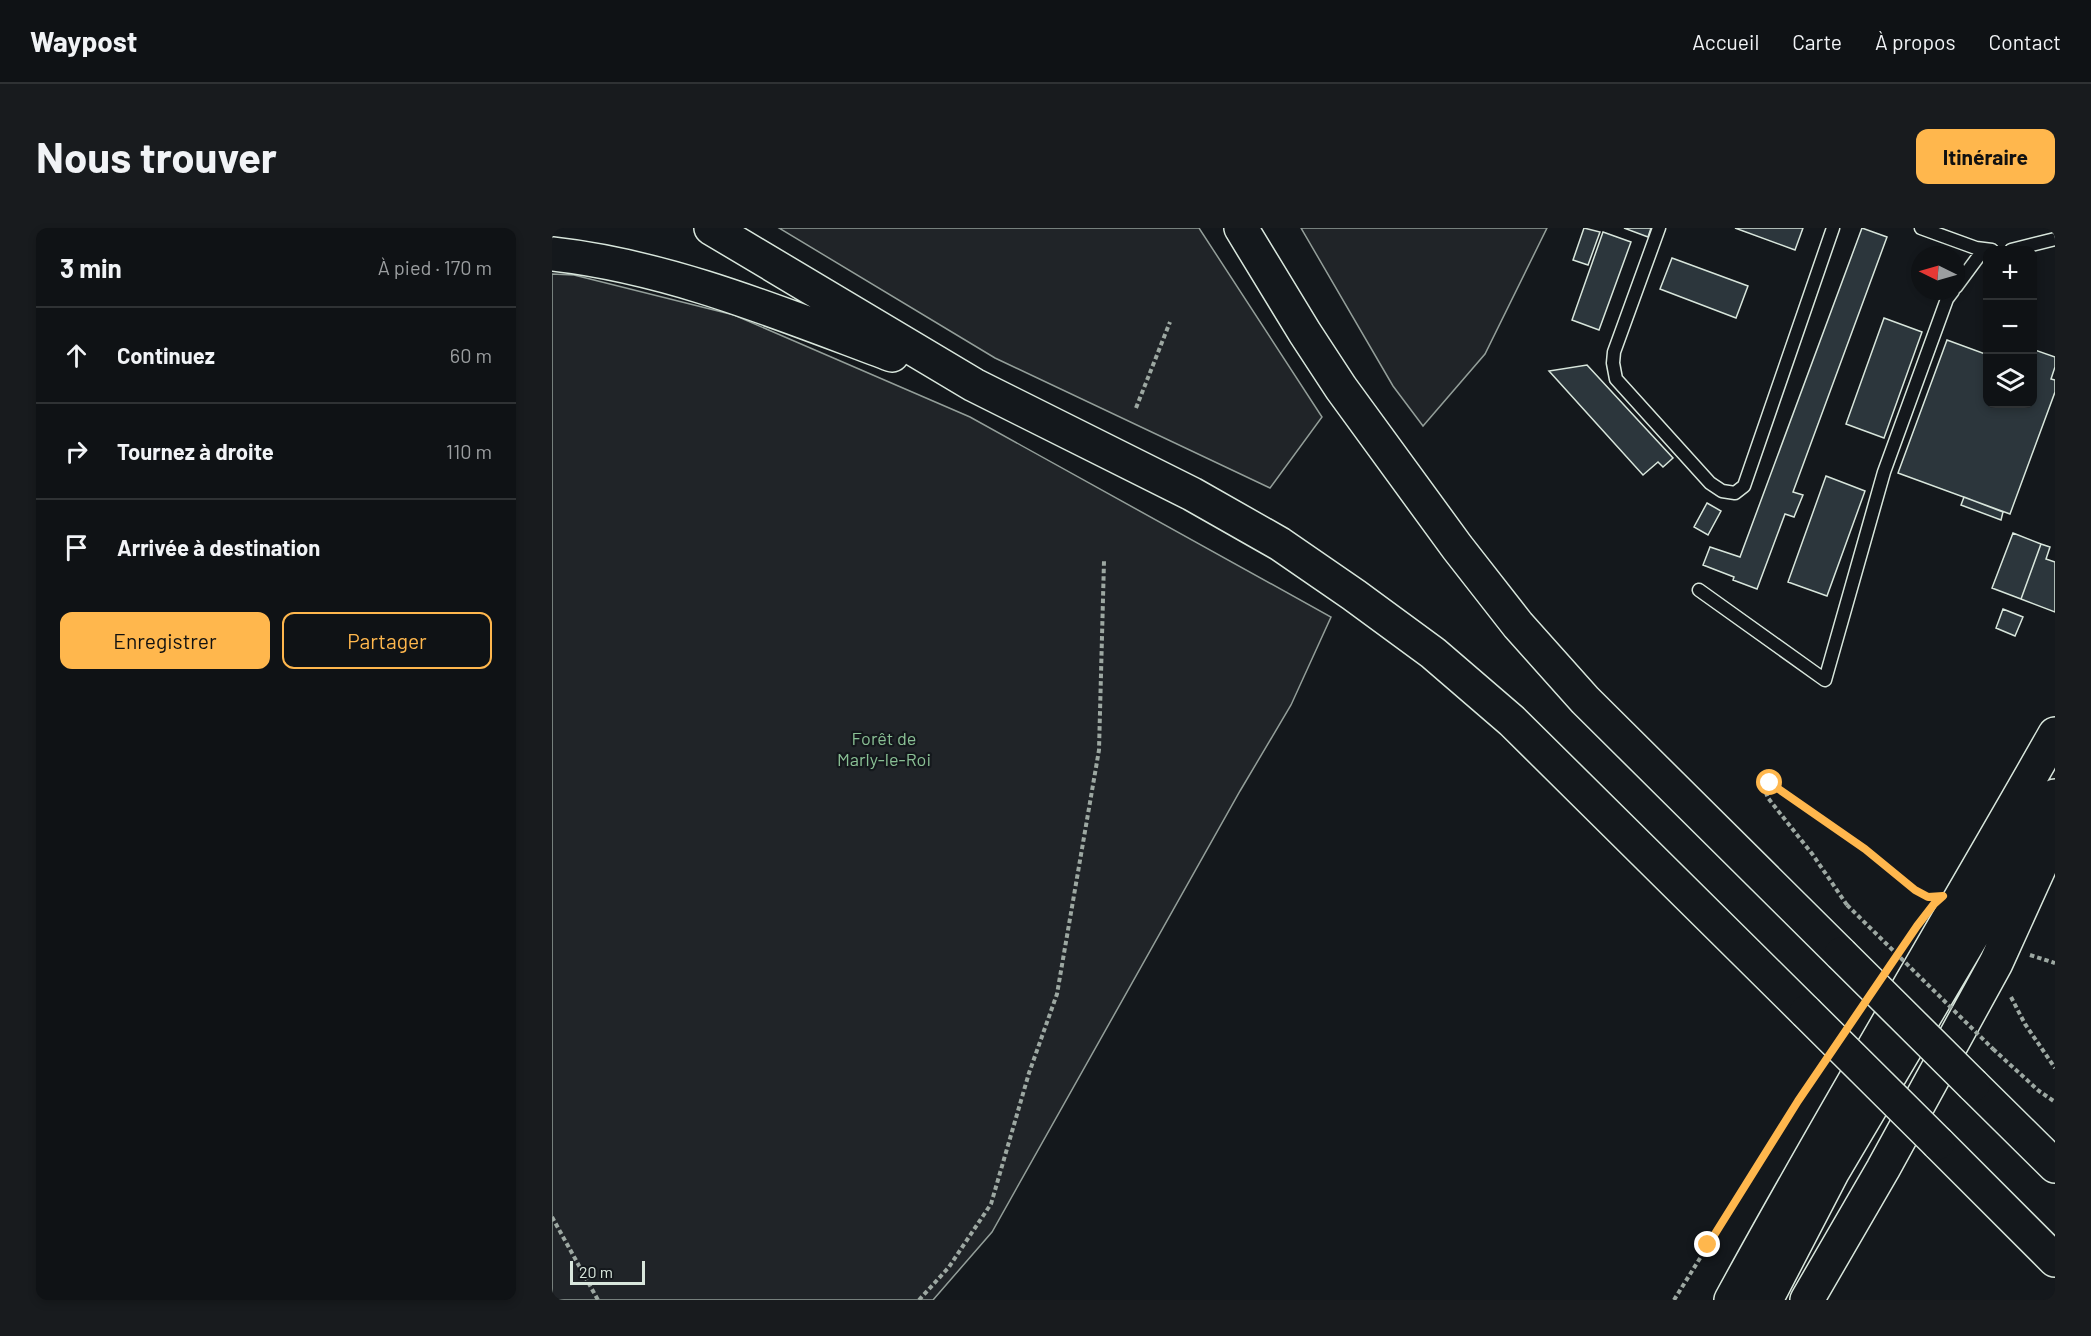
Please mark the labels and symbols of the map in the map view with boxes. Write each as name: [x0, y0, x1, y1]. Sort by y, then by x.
north arrow: [1911, 246, 1965, 300]
park label: Forêt de Marly-le-Roi: [837, 727, 931, 770]
route start: [1756, 769, 1782, 795]
route end: [1694, 1231, 1720, 1257]
scale bar: [570, 1258, 645, 1286]

